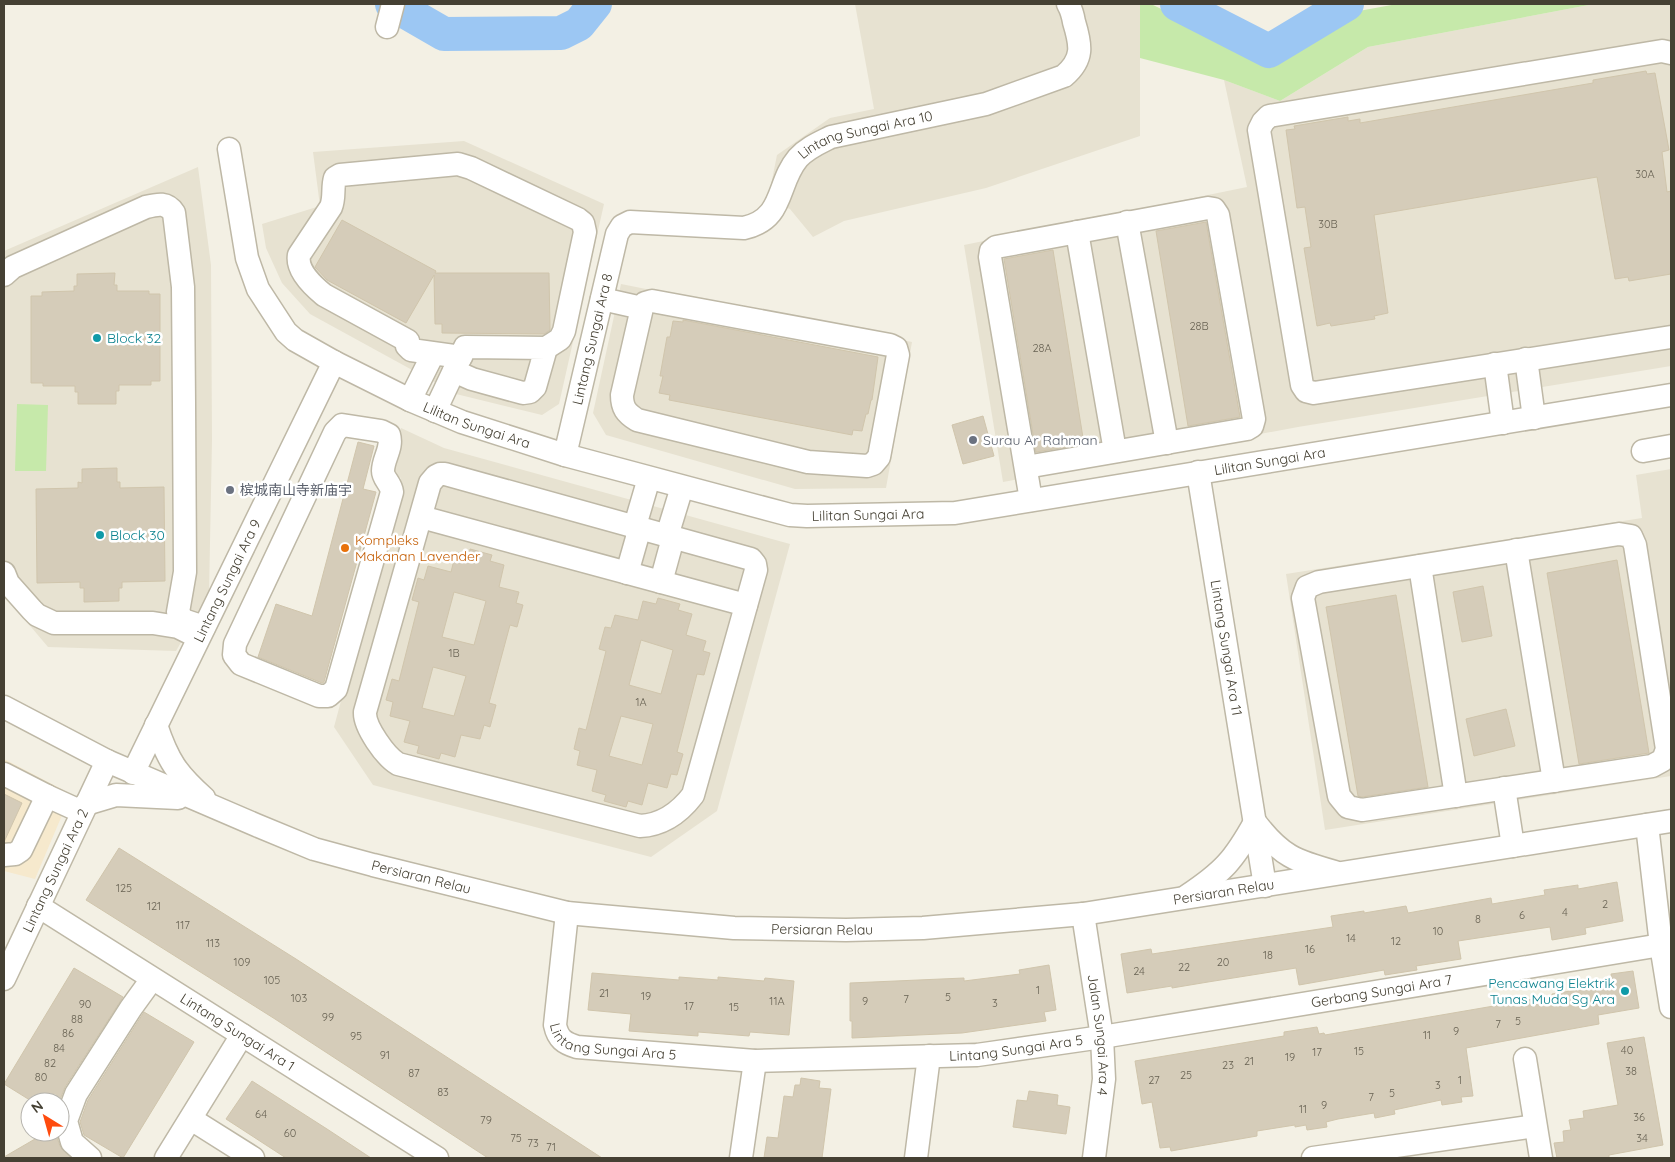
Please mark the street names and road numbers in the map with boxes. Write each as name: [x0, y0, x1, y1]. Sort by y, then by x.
street label: Lintang Sungai Ara 10: [794, 107, 934, 163]
street label: Lintang Sungai Ara 8: [568, 272, 616, 407]
street label: Lilitan Sungai Ara: [421, 398, 533, 452]
street label: Lilitan Sungai Ara: [1213, 443, 1327, 479]
street label: Lilitan Sungai Ara: [812, 505, 924, 525]
street label: Lintang Sungai Ara 9: [189, 516, 265, 645]
street label: Lintang Sungai Ara 11: [1207, 578, 1246, 717]
street label: Lintang Sungai Ara 2: [18, 806, 92, 935]
street label: Persiaran Relau: [370, 856, 473, 898]
street label: Persiaran Relau: [1172, 875, 1276, 909]
street label: Persiaran Relau: [771, 920, 873, 939]
street label: Gerbang Sungai Ara 7: [1310, 971, 1453, 1011]
street label: Jalan Sungai Ara 4: [1083, 973, 1113, 1097]
street label: Lintang Sungai Ara 1: [177, 989, 298, 1075]
street label: Lintang Sungai Ara 5: [546, 1021, 677, 1064]
street label: Lintang Sungai Ara 5: [949, 1031, 1084, 1065]

